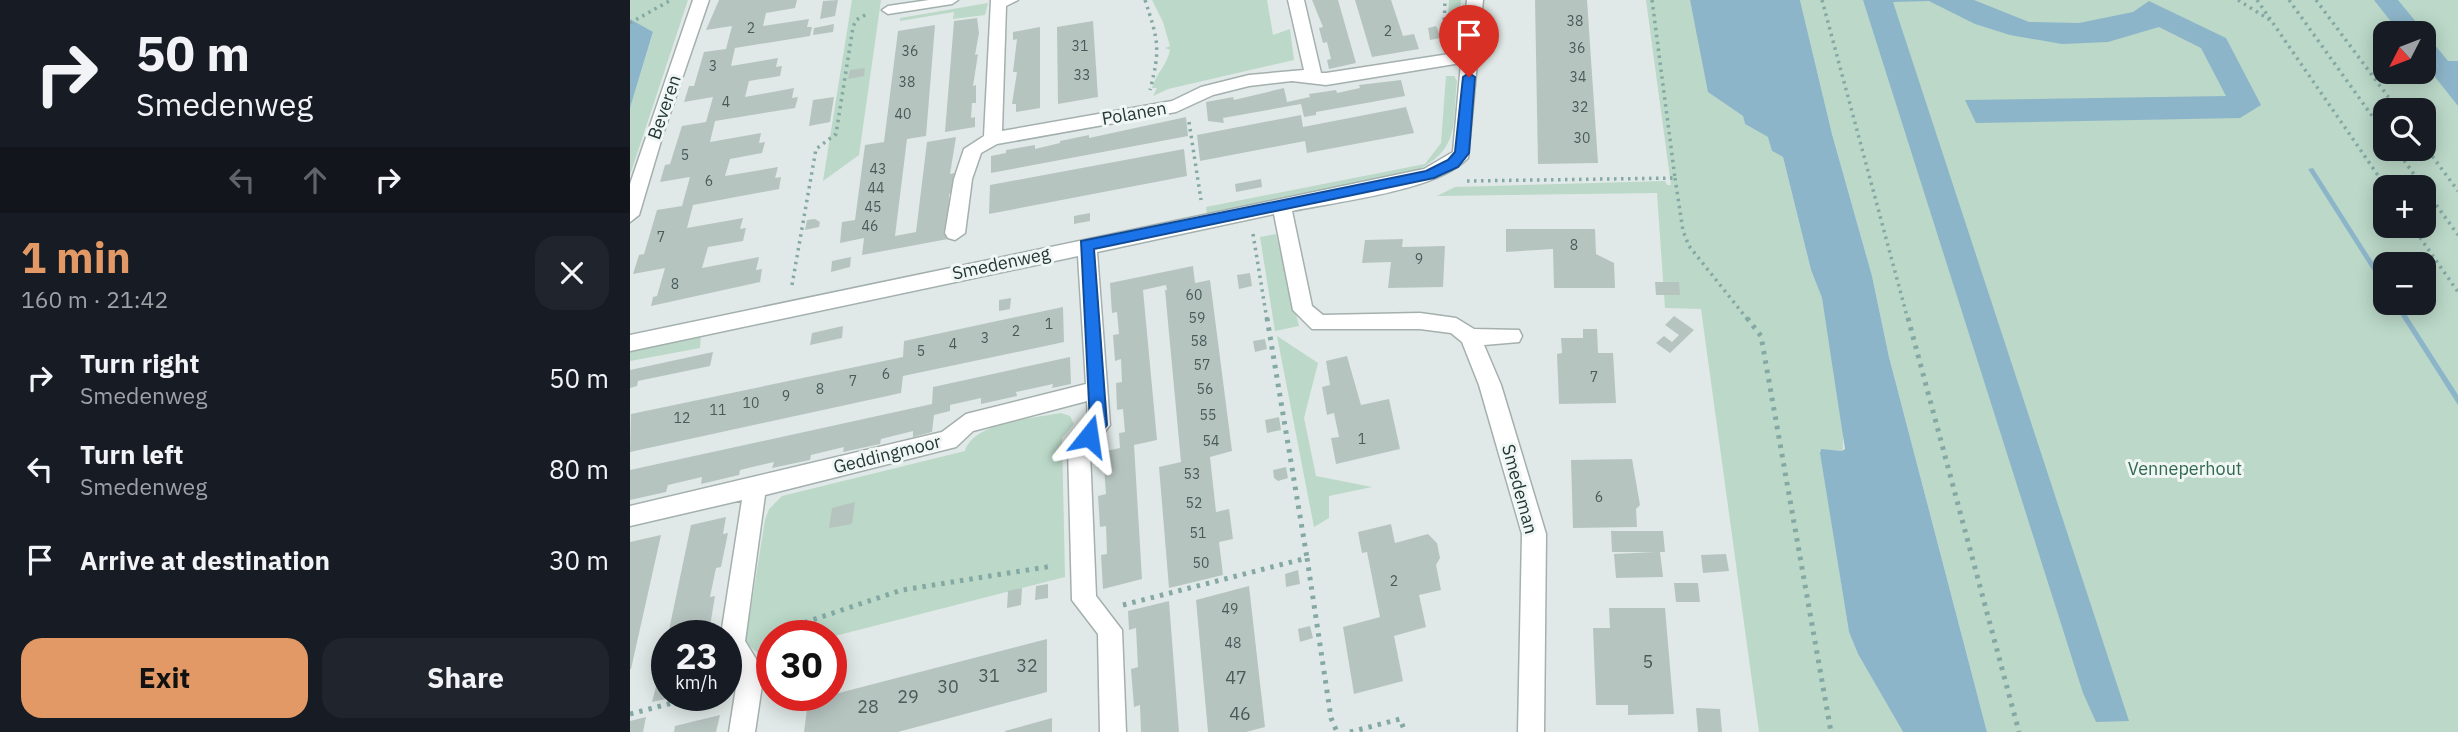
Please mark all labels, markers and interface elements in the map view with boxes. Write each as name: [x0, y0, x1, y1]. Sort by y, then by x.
pin: [1439, 5, 1499, 77]
house number: 38: [1567, 12, 1583, 30]
icon: arrive: [1450, 16, 1488, 54]
house number: 2: [747, 19, 755, 37]
text: 50 m: [136, 21, 250, 84]
north arrow: [2373, 21, 2436, 84]
map controls: [2373, 21, 2436, 315]
house number: 2: [1384, 22, 1392, 40]
icon: right: [21, 28, 112, 119]
house number: 31: [1072, 37, 1088, 55]
house number: 36: [1569, 39, 1585, 57]
house number: 36: [902, 42, 918, 60]
house number: 3: [709, 57, 717, 75]
house number: 33: [1074, 66, 1090, 84]
house number: 34: [1570, 68, 1586, 86]
street label: Beveren: [642, 72, 686, 142]
house number: 38: [899, 73, 915, 91]
text: Smedenweg: [136, 83, 313, 125]
house number: 4: [722, 93, 730, 111]
street label: Polanen: [1100, 96, 1168, 130]
house number: 32: [1572, 98, 1588, 116]
button: search: [2373, 98, 2436, 161]
house number: 40: [895, 105, 911, 123]
house number: 30: [1574, 129, 1590, 147]
house number: 5: [681, 146, 689, 164]
house number: 43: [870, 160, 886, 178]
icon: left: [223, 161, 261, 199]
icon: ahead: [296, 161, 334, 199]
icon: right: [369, 161, 407, 199]
house number: 6: [705, 172, 713, 190]
button: +: [2373, 175, 2436, 238]
house number: 44: [868, 179, 884, 197]
house number: 45: [865, 198, 881, 216]
house number: 46: [862, 217, 878, 235]
house number: 7: [657, 228, 665, 246]
text: 1 min: [21, 230, 131, 285]
button: close: [535, 236, 609, 310]
house number: 8: [1570, 236, 1578, 254]
street label: Smedenweg: [950, 241, 1053, 285]
house number: 9: [1415, 250, 1423, 268]
button: −: [2373, 252, 2436, 315]
house number: 8: [671, 275, 679, 293]
text: 160 m · 21:42: [21, 284, 168, 314]
house number: 60: [1186, 286, 1202, 304]
house number: 59: [1189, 309, 1205, 327]
house number: 1: [1045, 315, 1053, 333]
house number: 2: [1012, 322, 1020, 340]
house number: 3: [981, 329, 989, 347]
house number: 58: [1191, 332, 1207, 350]
house number: 4: [949, 335, 957, 353]
house number: 5: [917, 342, 925, 360]
text: Turn right: [80, 346, 199, 380]
house number: 57: [1194, 356, 1210, 374]
icon: right: [21, 359, 59, 397]
text: 50 m: [549, 361, 609, 395]
house number: 6: [882, 365, 890, 383]
house number: 7: [1590, 368, 1598, 386]
house number: 7: [849, 372, 857, 390]
text: Smedenweg: [80, 380, 207, 410]
house number: 8: [816, 380, 824, 398]
house number: 56: [1197, 380, 1213, 398]
house number: 9: [782, 387, 790, 405]
house number: 10: [743, 394, 759, 412]
position arrow: [1052, 399, 1126, 473]
house number: 11: [710, 401, 726, 419]
house number: 55: [1200, 406, 1216, 424]
house number: 12: [674, 409, 690, 427]
street label: Geddingmoor: [831, 429, 944, 478]
house number: 1: [1358, 430, 1366, 448]
house number: 54: [1203, 432, 1219, 450]
text: Turn left: [80, 437, 183, 471]
street label: Smedeman: [1497, 442, 1543, 536]
icon: left: [21, 450, 59, 488]
text: 80 m: [549, 452, 609, 486]
park label: Venneperhout: [2128, 457, 2242, 480]
house number: 53: [1184, 465, 1200, 483]
text: Smedenweg: [80, 471, 207, 501]
house number: 6: [1595, 488, 1603, 506]
house number: 52: [1186, 494, 1202, 512]
house number: 51: [1190, 524, 1206, 542]
icon: arrive: [21, 541, 59, 579]
text: Arrive at destination: [80, 543, 330, 577]
text: 30 m: [549, 543, 609, 577]
house number: 50: [1193, 554, 1209, 572]
house number: 2: [1390, 572, 1398, 590]
house number: 49: [1222, 600, 1238, 618]
speed limit sign: 30: [756, 620, 847, 711]
text: 23: [675, 633, 718, 679]
house number: 48: [1225, 634, 1241, 652]
button: Exit: [21, 638, 308, 718]
button: Share: [322, 638, 609, 718]
house number: 5: [1643, 650, 1653, 673]
house number: 32: [1016, 654, 1038, 677]
house number: 31: [978, 664, 1000, 687]
house number: 47: [1225, 666, 1247, 689]
text: km/h: [675, 671, 718, 694]
house number: 30: [937, 675, 959, 698]
house number: 29: [897, 685, 919, 708]
house number: 28: [857, 695, 879, 718]
house number: 46: [1229, 702, 1251, 725]

